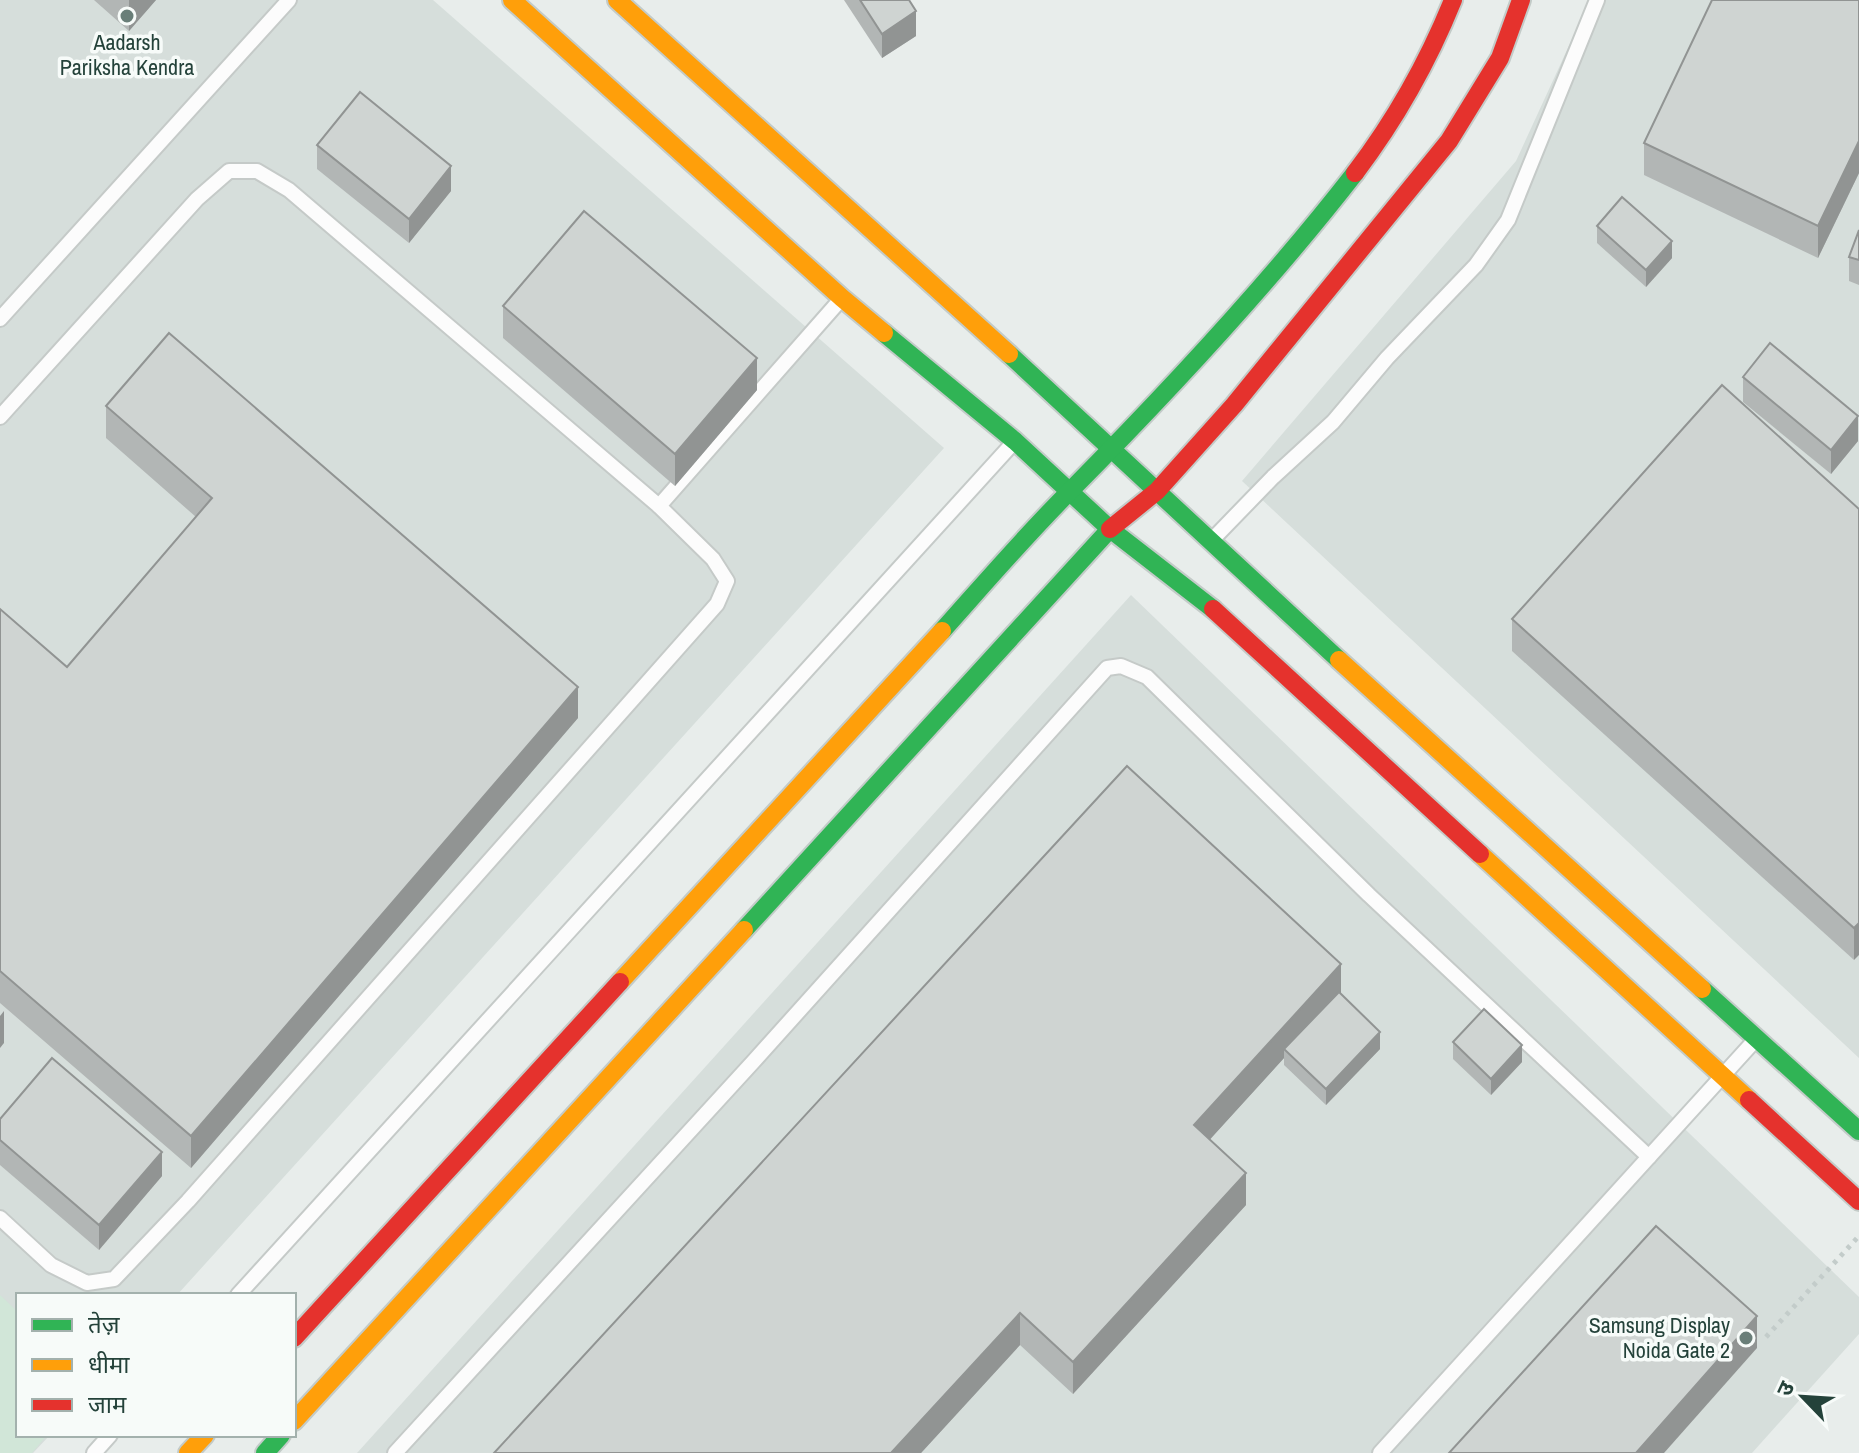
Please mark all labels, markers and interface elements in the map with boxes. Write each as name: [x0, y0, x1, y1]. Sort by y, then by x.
marker: Aadarsh Pariksha Kendra: [118, 7, 136, 25]
place label: Aadarsh Pariksha Kendra: [60, 27, 194, 82]
legend: [16, 1293, 296, 1437]
text: तेज़: [88, 1308, 121, 1340]
place label: Samsung Display Noida Gate 2: [1589, 1310, 1730, 1365]
marker: Samsung Display Noida Gate 2: [1737, 1329, 1755, 1347]
text: धीमा: [88, 1348, 130, 1380]
north arrow: [1763, 1357, 1843, 1437]
text: उ: [1769, 1375, 1802, 1401]
text: जाम: [88, 1388, 127, 1420]

